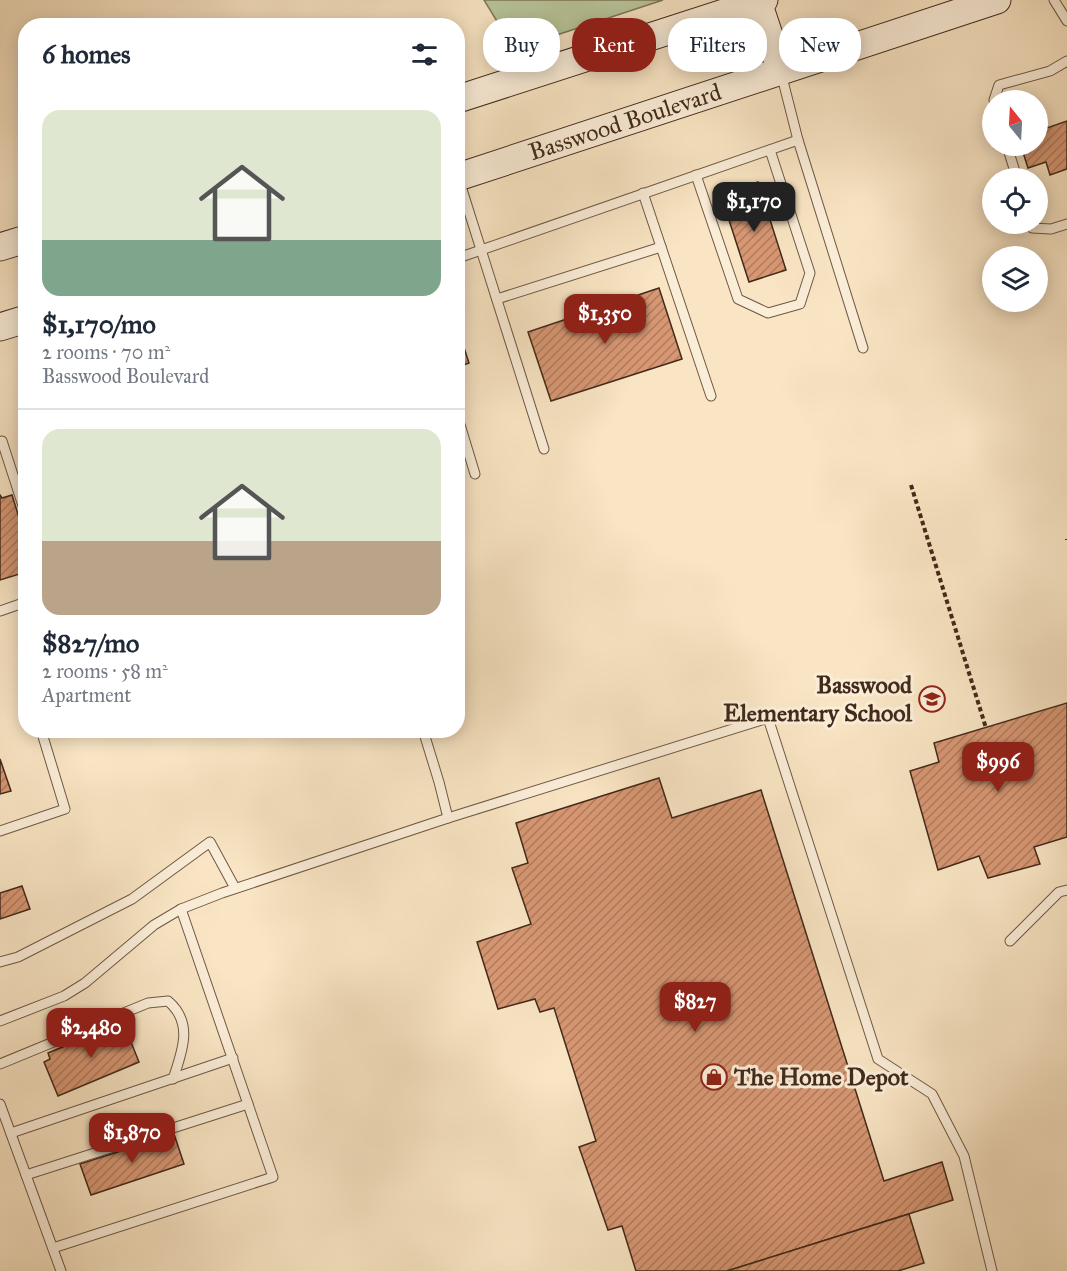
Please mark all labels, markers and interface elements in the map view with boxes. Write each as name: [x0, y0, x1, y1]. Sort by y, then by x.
chip: Buy: [483, 18, 560, 72]
chip: Rent: [572, 18, 656, 72]
chip: Filters: [668, 18, 767, 72]
chip: New: [779, 18, 861, 72]
text: 6 homes: [42, 38, 131, 70]
icon: filters: [408, 38, 441, 71]
street label: Basswood Boulevard: [525, 77, 725, 167]
north arrow: [982, 90, 1048, 156]
map controls: [982, 90, 1048, 312]
icon: home: [188, 149, 296, 257]
button: locate: [982, 168, 1048, 234]
pin: $1,170: [705, 182, 803, 233]
text: $1,170: [726, 189, 782, 213]
button: layers: [982, 246, 1048, 312]
pin: $1,350: [556, 294, 654, 345]
text: $1,350: [578, 301, 632, 325]
text: $1,170/mo: [42, 308, 156, 340]
text: 2 rooms · 70 m²: [42, 340, 170, 364]
text: Basswood Boulevard: [42, 364, 209, 388]
icon: home: [188, 468, 296, 576]
text: $827/mo: [42, 627, 139, 659]
text: 2 rooms · 58 m²: [42, 659, 168, 683]
place label: Basswood Elementary School: [723, 670, 913, 728]
text: Apartment: [42, 683, 131, 707]
school or university icon: Basswood Elementary School: [917, 684, 947, 714]
pin: $996: [962, 742, 1034, 793]
text: $996: [976, 749, 1020, 773]
pin: $827: [659, 982, 731, 1033]
text: $827: [674, 989, 716, 1013]
pin: $2,480: [42, 1008, 140, 1059]
text: $2,480: [60, 1015, 122, 1039]
shop icon: The Home Depot: [699, 1062, 729, 1092]
place label: The Home Depot: [733, 1062, 909, 1092]
pin: $1,870: [83, 1113, 181, 1164]
text: $1,870: [103, 1120, 161, 1144]

